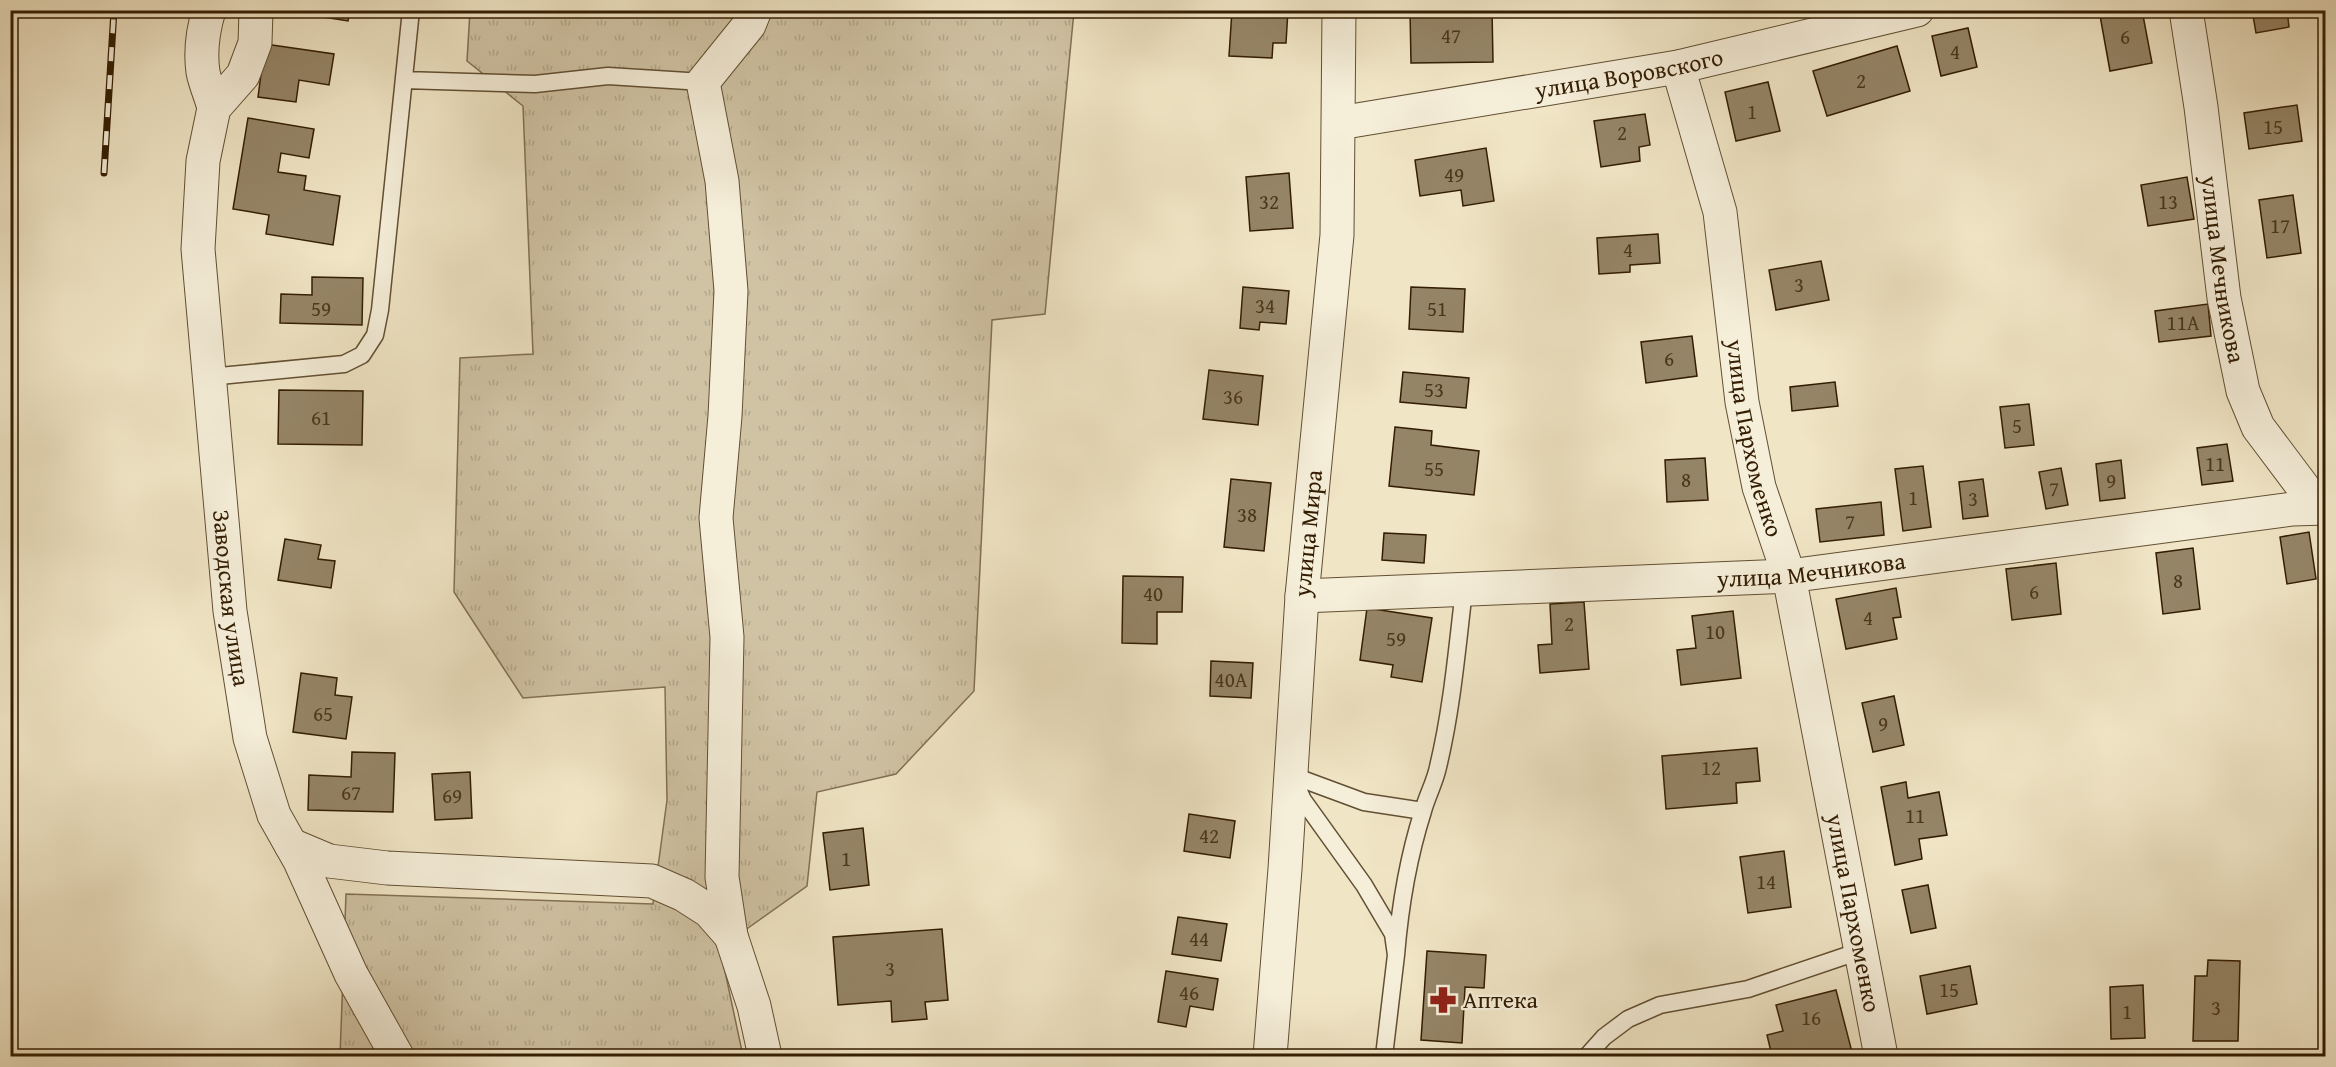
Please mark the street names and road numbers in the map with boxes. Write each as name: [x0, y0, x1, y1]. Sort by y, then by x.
street label: улица Воровского: [1531, 39, 1726, 108]
street label: улица Мечникова: [2192, 173, 2255, 367]
street label: улица Пархоменко: [1718, 336, 1793, 542]
street label: улица Мира: [1284, 468, 1331, 600]
street label: Заводская улица: [204, 508, 260, 689]
street label: улица Мечникова: [1715, 543, 1908, 596]
street label: улица Пархоменко: [1818, 810, 1890, 1015]

